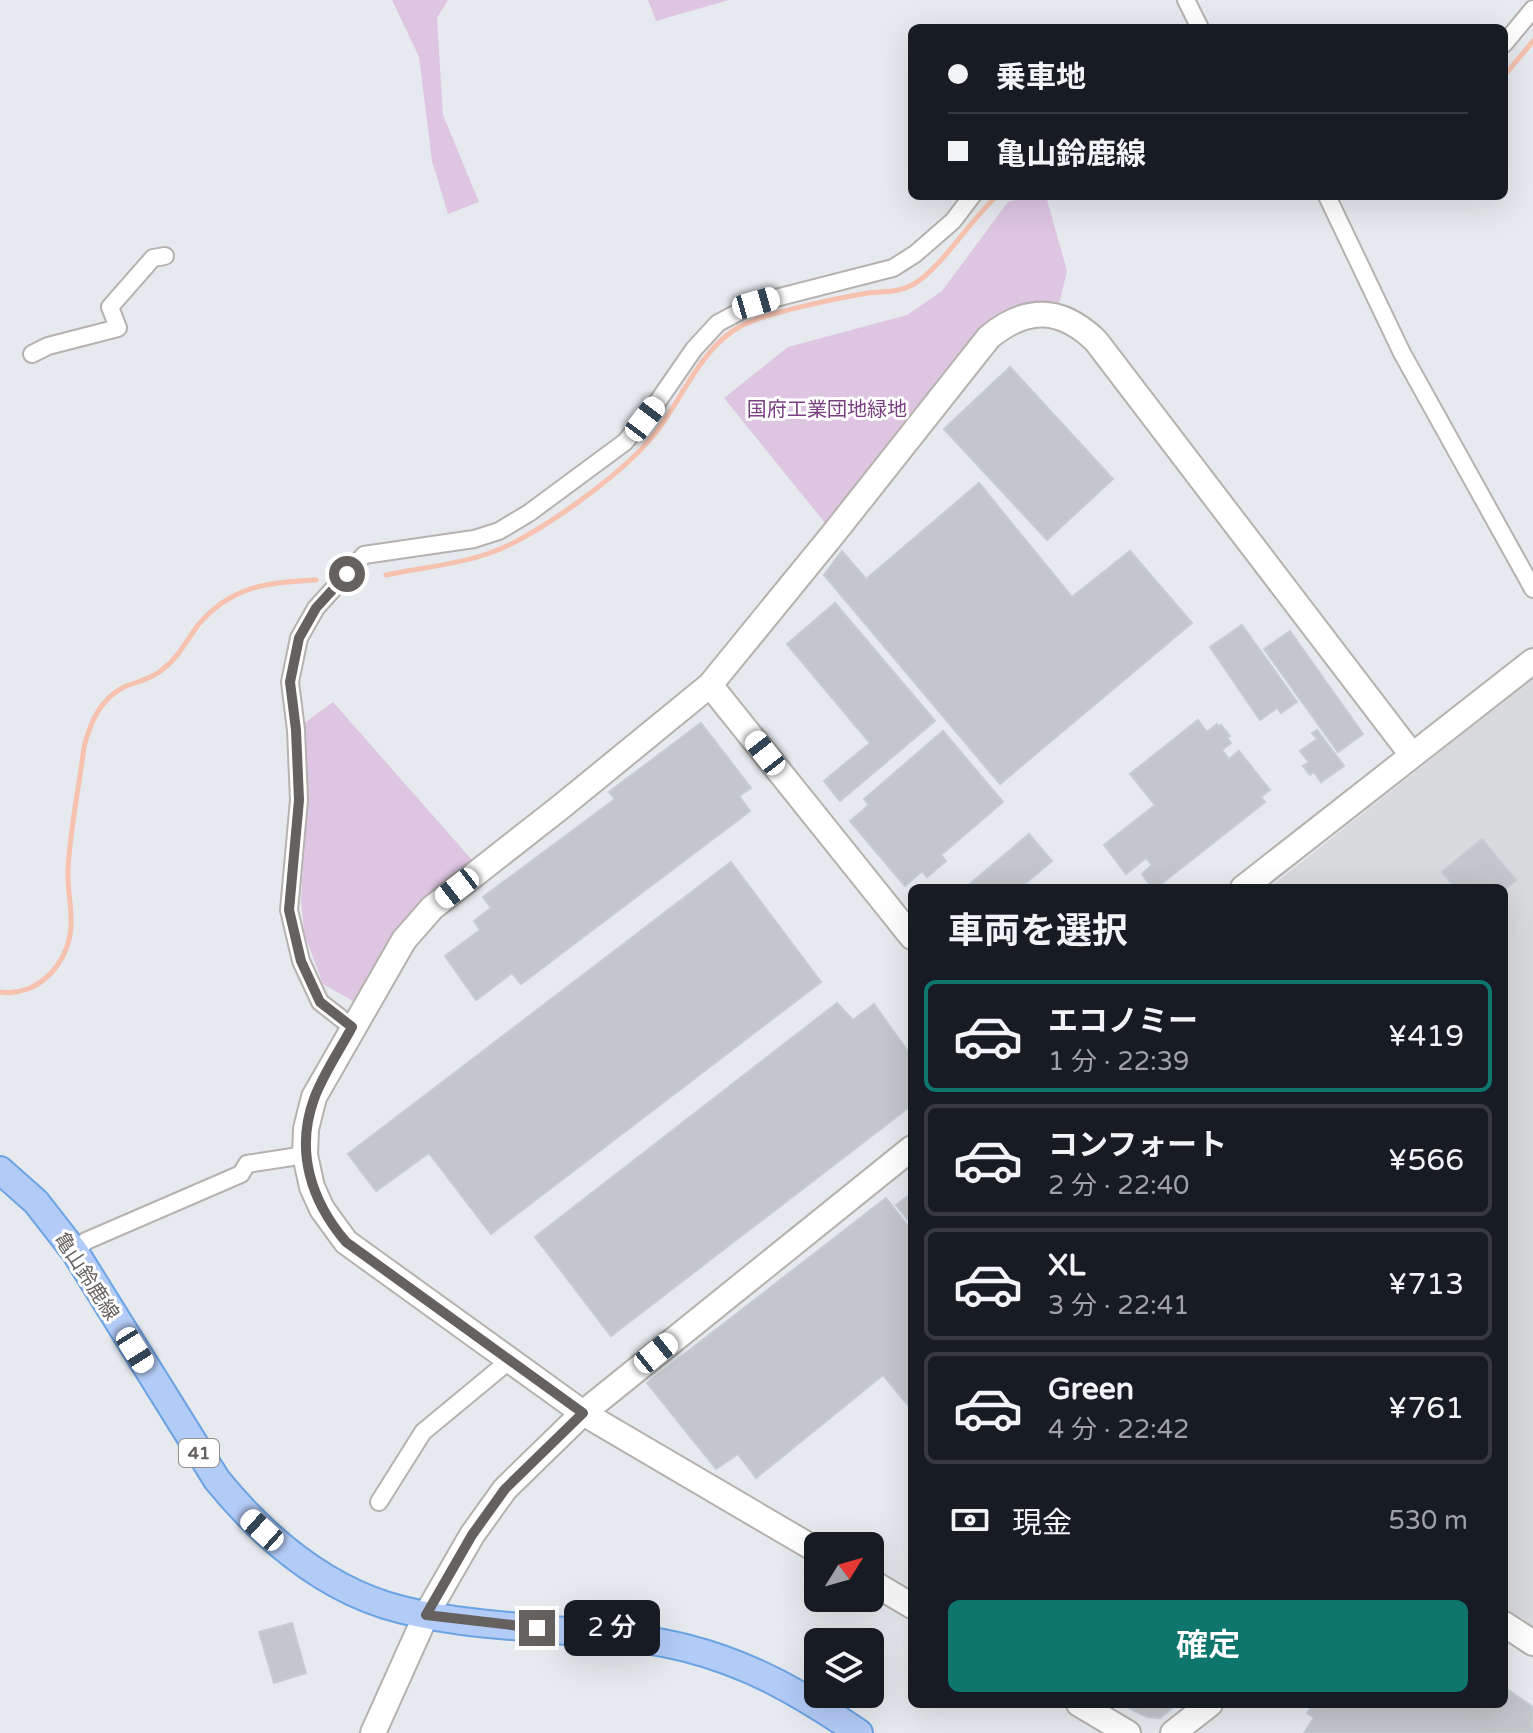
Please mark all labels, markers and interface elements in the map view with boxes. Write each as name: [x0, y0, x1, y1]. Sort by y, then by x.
text: 乗車地: [996, 59, 1086, 96]
text: 亀山鈴鹿線: [996, 136, 1146, 173]
car: [730, 285, 782, 321]
car: [621, 393, 669, 445]
park label: 国府工業団地緑地: [747, 398, 907, 422]
route start: [329, 556, 365, 592]
car: [741, 727, 789, 779]
car: [431, 864, 483, 912]
text: 車両を選択: [948, 910, 1128, 953]
icon: car: [952, 1000, 1024, 1072]
text: エコノミー: [1048, 1003, 1198, 1040]
text: ¥419: [1388, 1018, 1464, 1055]
text: 1 分 · 22:39: [1048, 1046, 1189, 1077]
icon: car: [952, 1124, 1024, 1196]
text: コンフォート: [1048, 1127, 1227, 1164]
text: ¥566: [1388, 1142, 1464, 1179]
text: 2 分 · 22:40: [1048, 1170, 1189, 1201]
street label: 亀山鈴鹿線: [49, 1228, 123, 1325]
text: XL: [1048, 1247, 1085, 1284]
icon: car: [952, 1248, 1024, 1320]
text: ¥713: [1388, 1266, 1464, 1303]
text: 3 分 · 22:41: [1048, 1290, 1189, 1321]
car: [112, 1323, 158, 1377]
car: [630, 1329, 682, 1377]
text: Green: [1048, 1371, 1134, 1408]
icon: car: [952, 1372, 1024, 1444]
text: ¥761: [1388, 1390, 1464, 1427]
text: 4 分 · 22:42: [1048, 1414, 1189, 1445]
road number: 41: [179, 1439, 219, 1467]
icon: cash: [948, 1498, 992, 1542]
car: [236, 1505, 288, 1555]
text: 現金: [1012, 1505, 1072, 1542]
text: 530 m: [1388, 1505, 1468, 1536]
north arrow: [804, 1532, 884, 1612]
map controls: [804, 1532, 884, 1708]
callout: 2 分: [565, 1600, 661, 1656]
button: 確定: [948, 1600, 1468, 1692]
route end: [519, 1610, 555, 1646]
text: 2 分: [587, 1612, 637, 1643]
button: layers: [804, 1628, 884, 1708]

